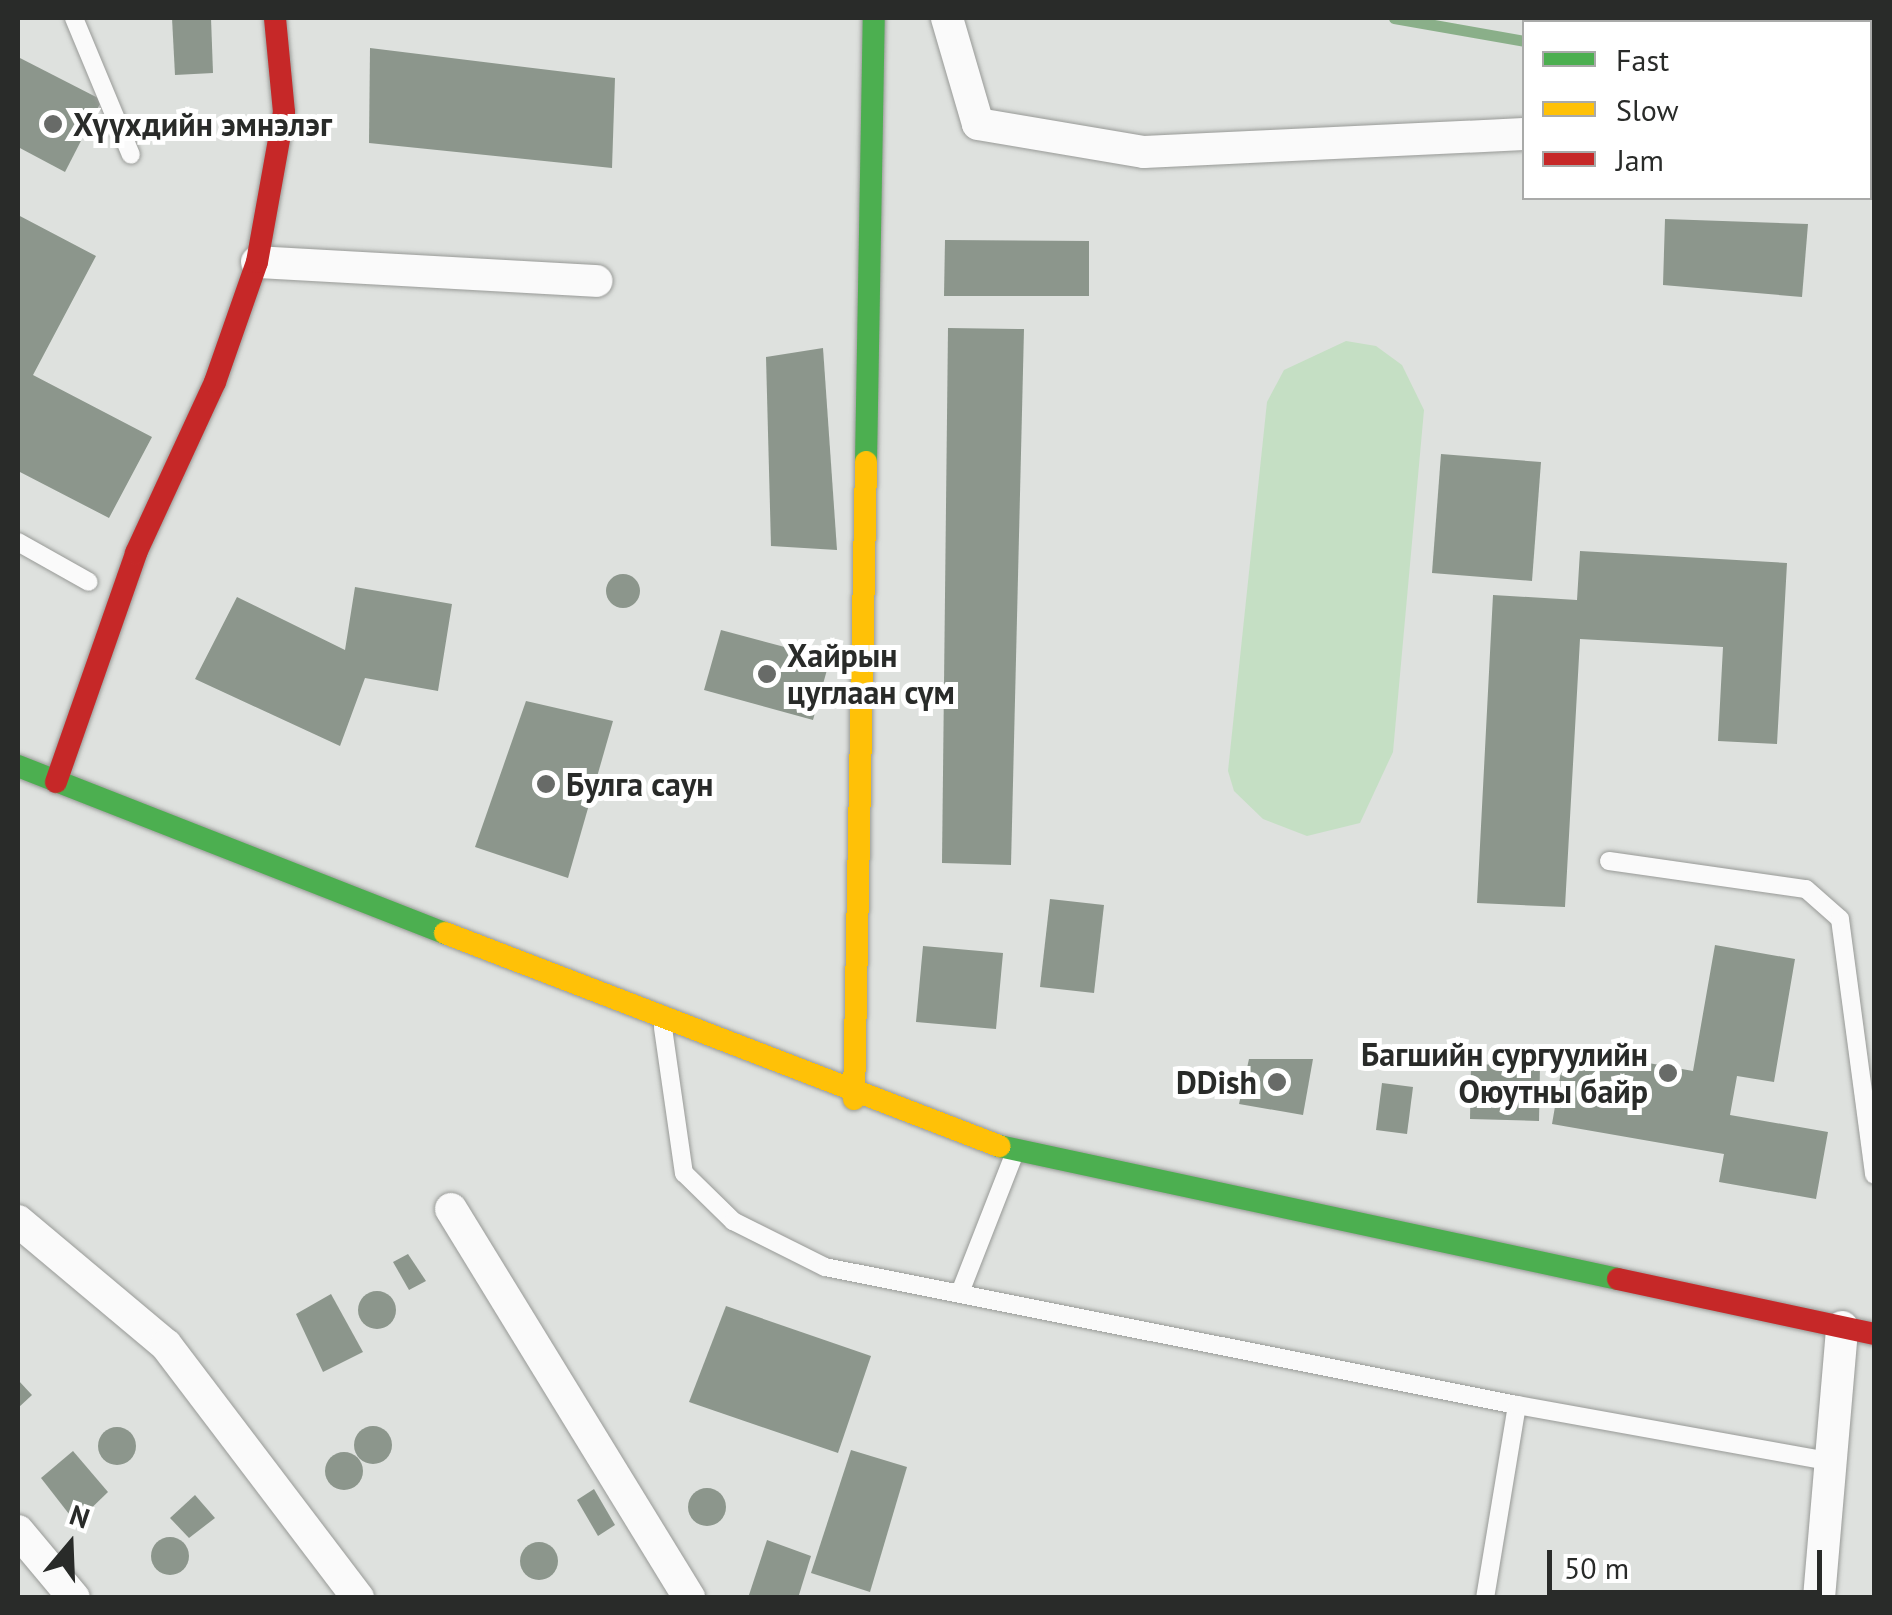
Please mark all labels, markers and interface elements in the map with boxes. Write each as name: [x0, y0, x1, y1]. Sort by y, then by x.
legend: [1522, 20, 1872, 200]
text: Fast: [1616, 40, 1669, 79]
text: Slow: [1616, 90, 1679, 129]
place label: Хүүхдийн эмнэлэг: [73, 105, 332, 143]
marker: Хүүхдийн эмнэлэг: [42, 113, 64, 135]
text: Jam: [1616, 140, 1664, 179]
place label: Хайрын цуглаан сүм: [787, 637, 955, 712]
marker: Хайрын цуглаан сүм: [756, 663, 778, 685]
place label: Булга саун: [566, 765, 713, 803]
marker: Булга саун: [535, 773, 557, 795]
place label: Багшийн сургуулийн Оюутны байр: [1361, 1036, 1648, 1111]
marker: Багшийн сургуулийн Оюутны байр: [1657, 1062, 1679, 1084]
place label: DDish: [1176, 1063, 1257, 1101]
marker: DDish: [1266, 1071, 1288, 1093]
north arrow: [20, 1495, 120, 1595]
text: N: [65, 1496, 95, 1537]
scale bar: [1552, 1530, 1827, 1592]
text: 50 m: [1564, 1548, 1629, 1587]

